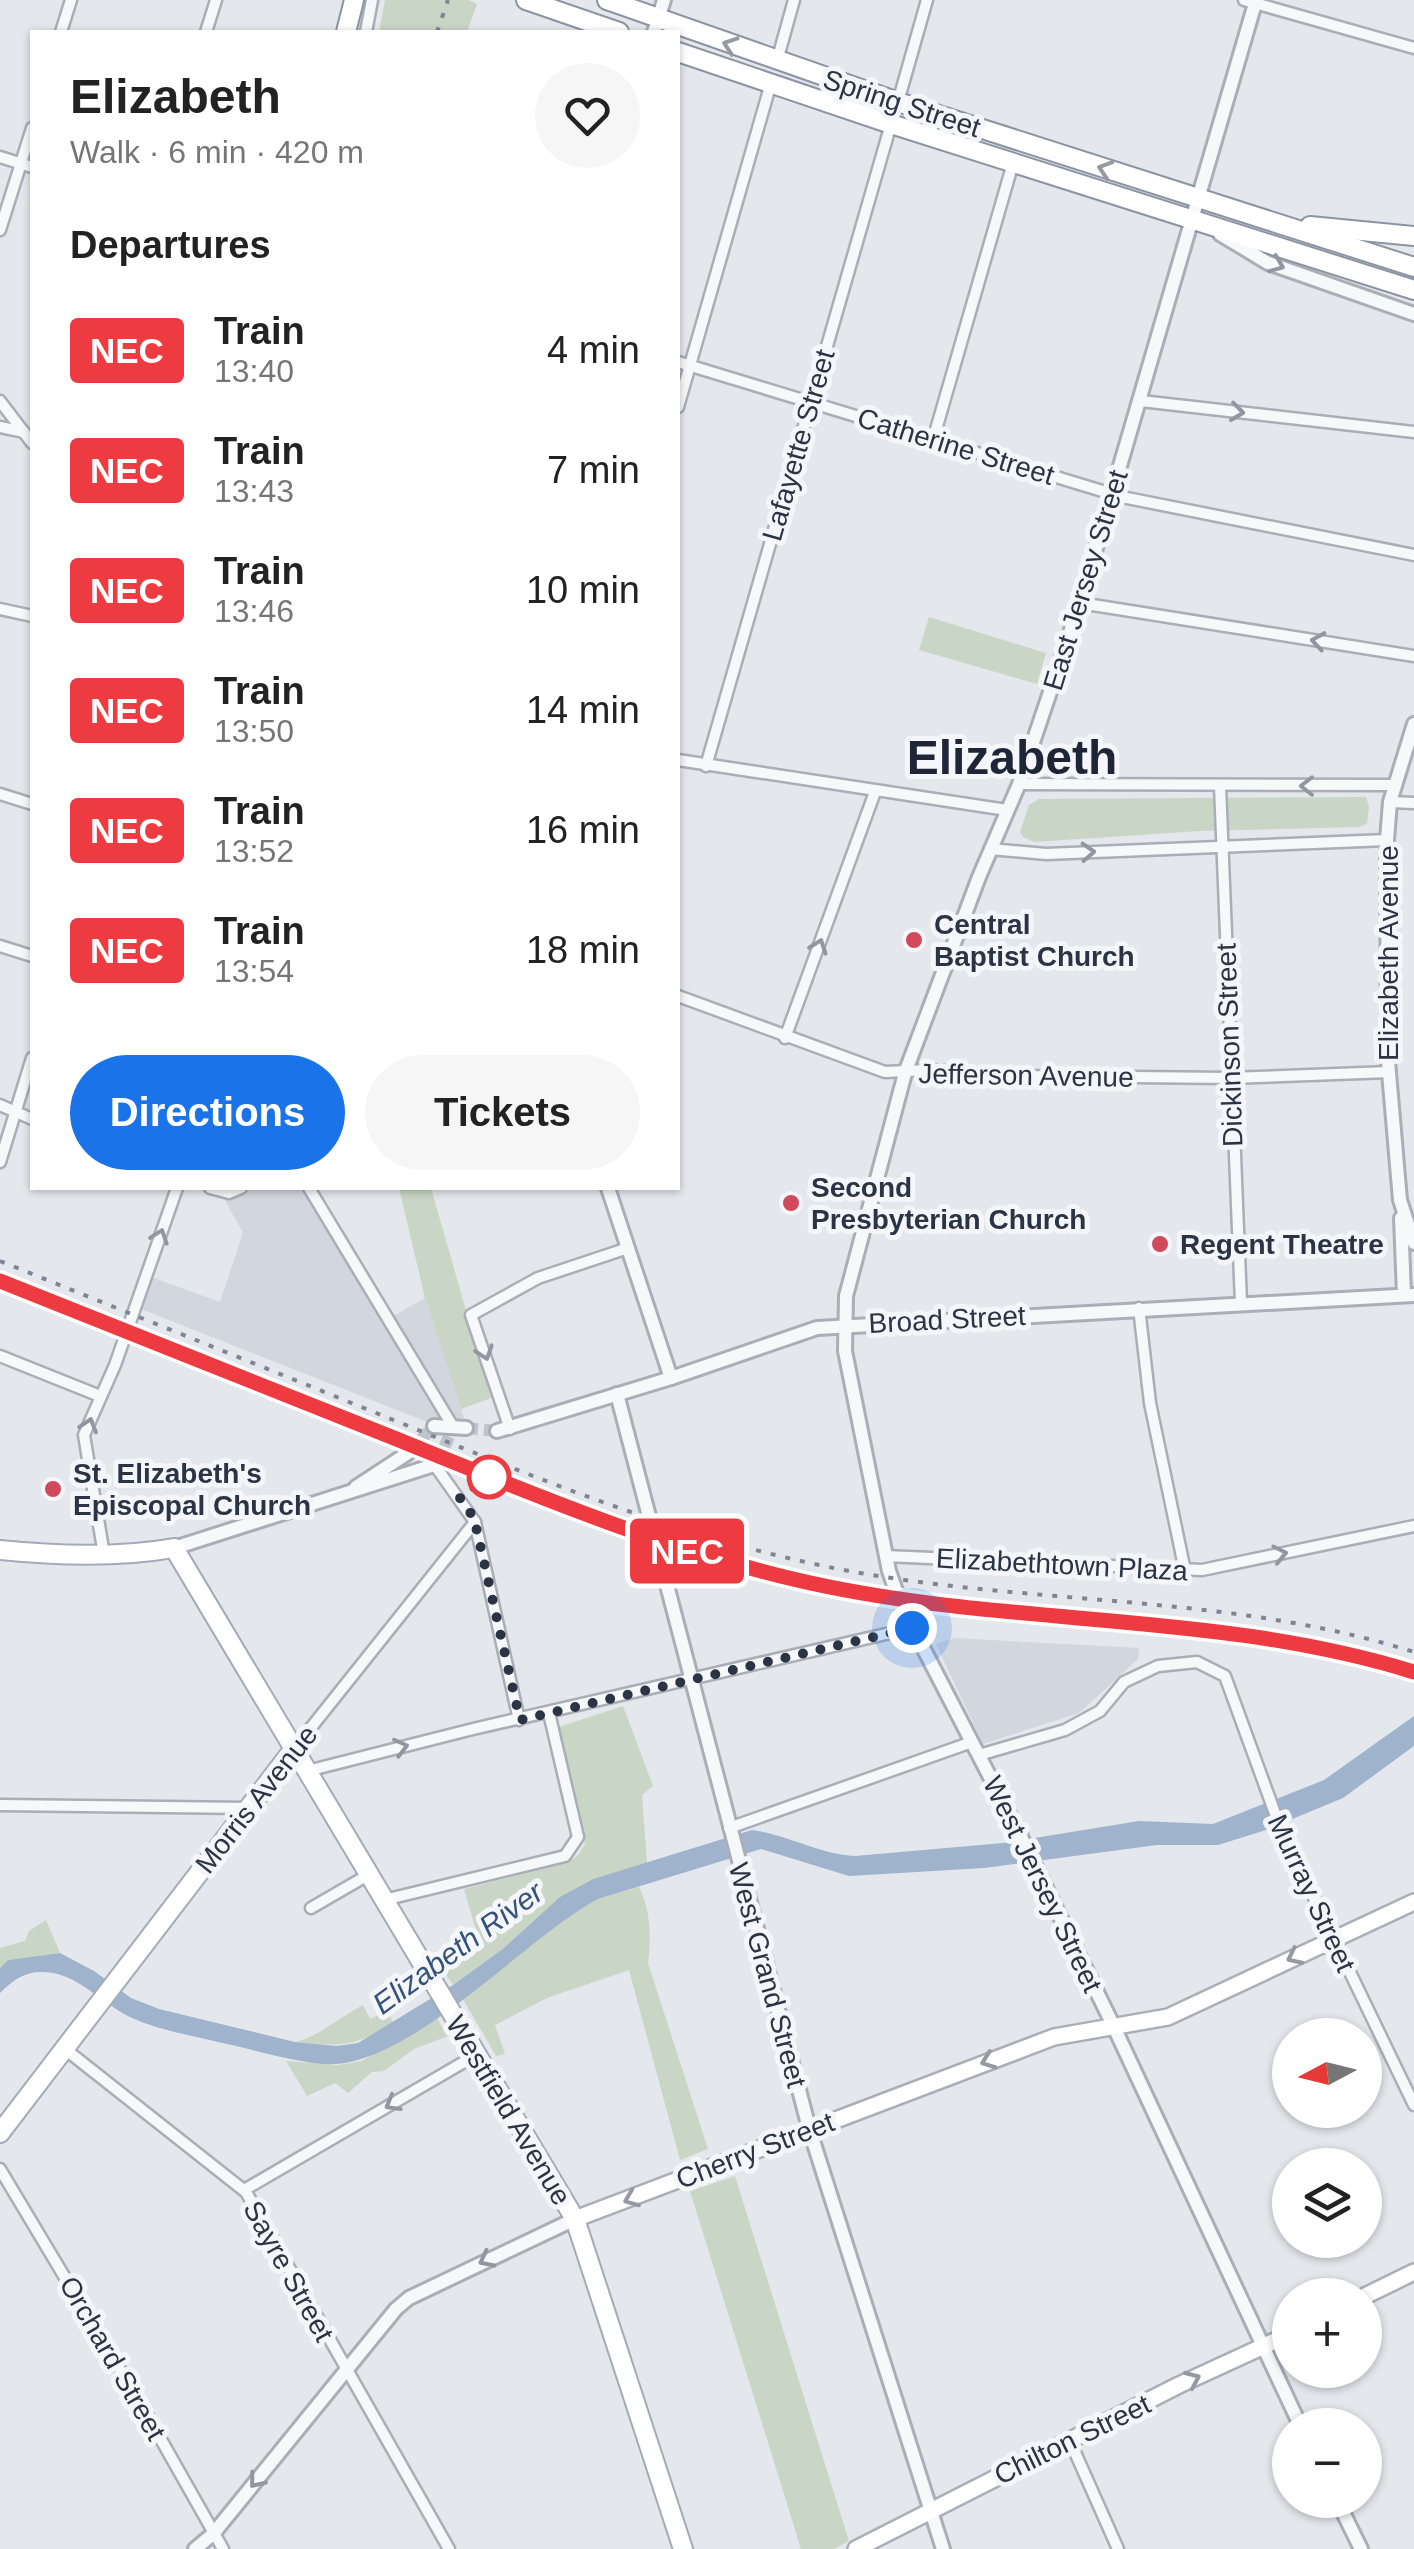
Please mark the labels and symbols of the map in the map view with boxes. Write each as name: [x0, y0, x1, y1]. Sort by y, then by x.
one-way arrow: [723, 36, 740, 57]
street label: Spring Street: [819, 63, 985, 144]
one-way arrow: [1098, 160, 1115, 181]
one-way arrow: [1267, 254, 1285, 274]
street label: Lafayette Street: [756, 346, 841, 544]
one-way arrow: [1230, 401, 1246, 422]
street label: Catherine Street: [854, 402, 1058, 491]
street label: East Jersey Street: [1037, 466, 1134, 694]
one-way arrow: [1309, 631, 1326, 652]
district label: Elizabeth: [907, 731, 1117, 784]
one-way arrow: [1298, 775, 1314, 797]
one-way arrow: [1080, 842, 1096, 863]
street label: Elizabeth Avenue: [1373, 845, 1404, 1061]
place label: Central Baptist Church: [934, 909, 1135, 972]
marker: Central Baptist Church: [903, 929, 925, 951]
one-way arrow: [807, 938, 828, 955]
street label: Dickinson Street: [1210, 942, 1249, 1147]
street label: Jefferson Avenue: [918, 1058, 1134, 1093]
place label: Second Presbyterian Church: [811, 1172, 1086, 1235]
marker: Second Presbyterian Church: [780, 1192, 802, 1214]
one-way arrow: [148, 1229, 169, 1246]
place label: Regent Theatre: [1180, 1229, 1384, 1260]
marker: Regent Theatre: [1149, 1233, 1171, 1255]
street label: Broad Street: [868, 1300, 1027, 1339]
one-way arrow: [473, 1344, 493, 1361]
one-way arrow: [77, 1417, 98, 1434]
unlabelled marker: [468, 1456, 510, 1498]
place label: St. Elizabeth's Episcopal Church: [73, 1458, 311, 1521]
marker: St. Elizabeth's Episcopal Church: [42, 1478, 64, 1500]
line badge: NEC: [630, 1518, 744, 1584]
street label: Elizabethtown Plaza: [935, 1542, 1189, 1587]
one-way arrow: [1271, 1545, 1288, 1566]
your location: [887, 1603, 937, 1653]
street label: Morris Avenue: [189, 1719, 324, 1879]
one-way arrow: [392, 1738, 409, 1759]
street label: West Jersey Street: [977, 1771, 1108, 1997]
street label: Murray Street: [1262, 1810, 1362, 1977]
street label: West Grand Street: [723, 1859, 812, 2091]
water label: Elizabeth River: [366, 1874, 550, 2020]
one-way arrow: [1286, 1945, 1304, 1965]
street label: Westfield Avenue: [440, 2010, 577, 2211]
north arrow: [1272, 2018, 1382, 2128]
one-way arrow: [981, 2049, 998, 2070]
one-way arrow: [385, 2092, 403, 2111]
street label: Cherry Street: [672, 2106, 839, 2195]
one-way arrow: [623, 2187, 641, 2207]
street label: Sayre Street: [237, 2196, 340, 2347]
one-way arrow: [478, 2247, 496, 2267]
street label: Orchard Street: [53, 2271, 172, 2446]
one-way arrow: [1183, 2371, 1201, 2391]
street label: Chilton Street: [989, 2388, 1155, 2491]
one-way arrow: [250, 2469, 268, 2487]

